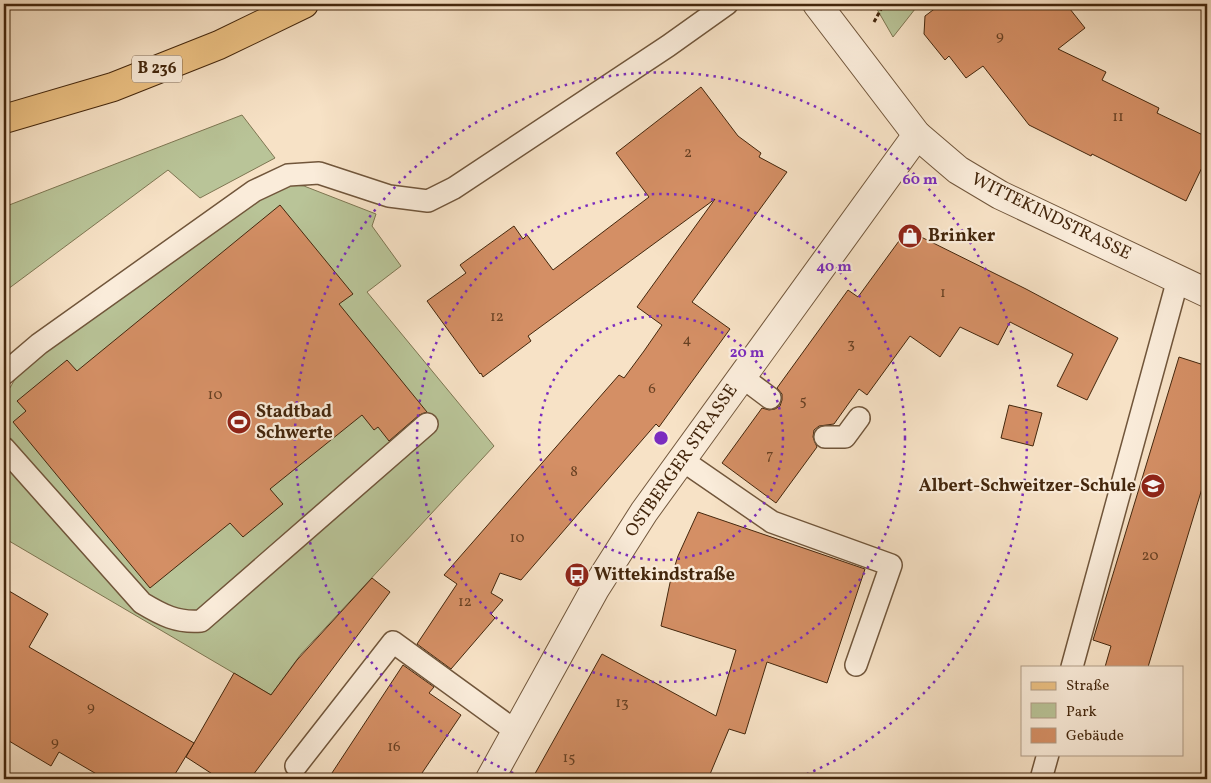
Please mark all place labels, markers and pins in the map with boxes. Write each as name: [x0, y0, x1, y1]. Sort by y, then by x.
shop icon: Brinker: [897, 223, 923, 249]
place label: Brinker: [928, 224, 996, 249]
place label: Stadtbad Schwerte: [256, 400, 333, 446]
sports icon: Stadtbad Schwerte: [226, 409, 252, 435]
centre of rings: [652, 429, 670, 447]
school or university icon: Albert-Schweitzer-Schule: [1140, 473, 1166, 499]
place label: Albert-Schweitzer-Schule: [919, 474, 1136, 499]
bus stop icon: Wittekindstraße: [564, 562, 590, 588]
place label: Wittekindstraße: [594, 563, 735, 588]

